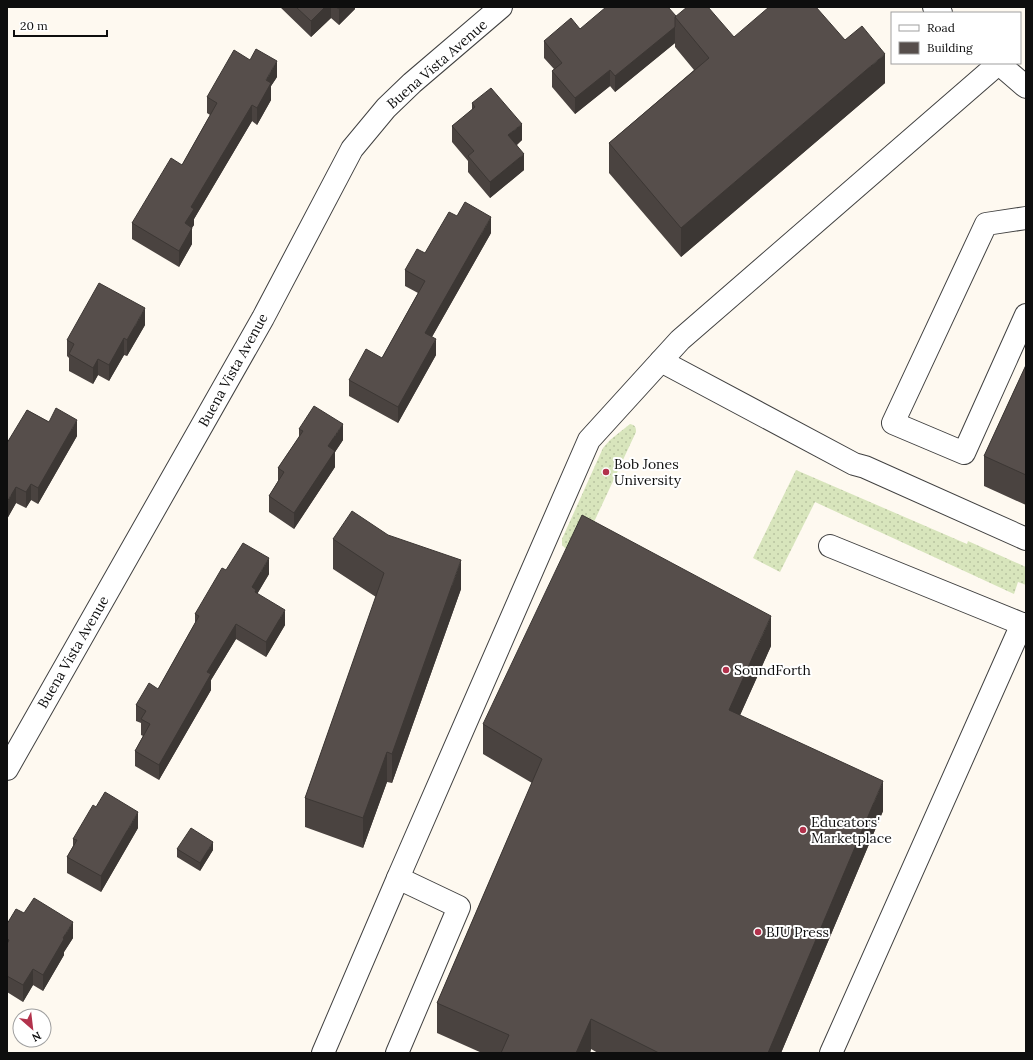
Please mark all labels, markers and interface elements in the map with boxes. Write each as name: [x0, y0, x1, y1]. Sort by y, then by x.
scale bar: [14, 12, 107, 38]
legend: [891, 12, 1021, 64]
street label: Buena Vista Avenue: [383, 15, 491, 113]
text: 20 m: [20, 18, 48, 33]
text: Road: [927, 20, 955, 35]
text: Building: [927, 40, 973, 55]
street label: Buena Vista Avenue: [194, 310, 272, 430]
place label: Bob Jones University: [614, 455, 682, 489]
marker: Bob Jones University: [601, 467, 611, 477]
street label: Buena Vista Avenue: [33, 592, 113, 712]
place label: SoundForth: [734, 661, 811, 679]
marker: SoundForth: [721, 665, 731, 675]
place label: Educators' Marketplace: [811, 813, 892, 847]
marker: Educators' Marketplace: [798, 825, 808, 835]
place label: BJU Press: [766, 923, 829, 941]
marker: BJU Press: [753, 927, 763, 937]
north arrow: [12, 1008, 52, 1048]
text: N: [29, 1029, 44, 1045]

